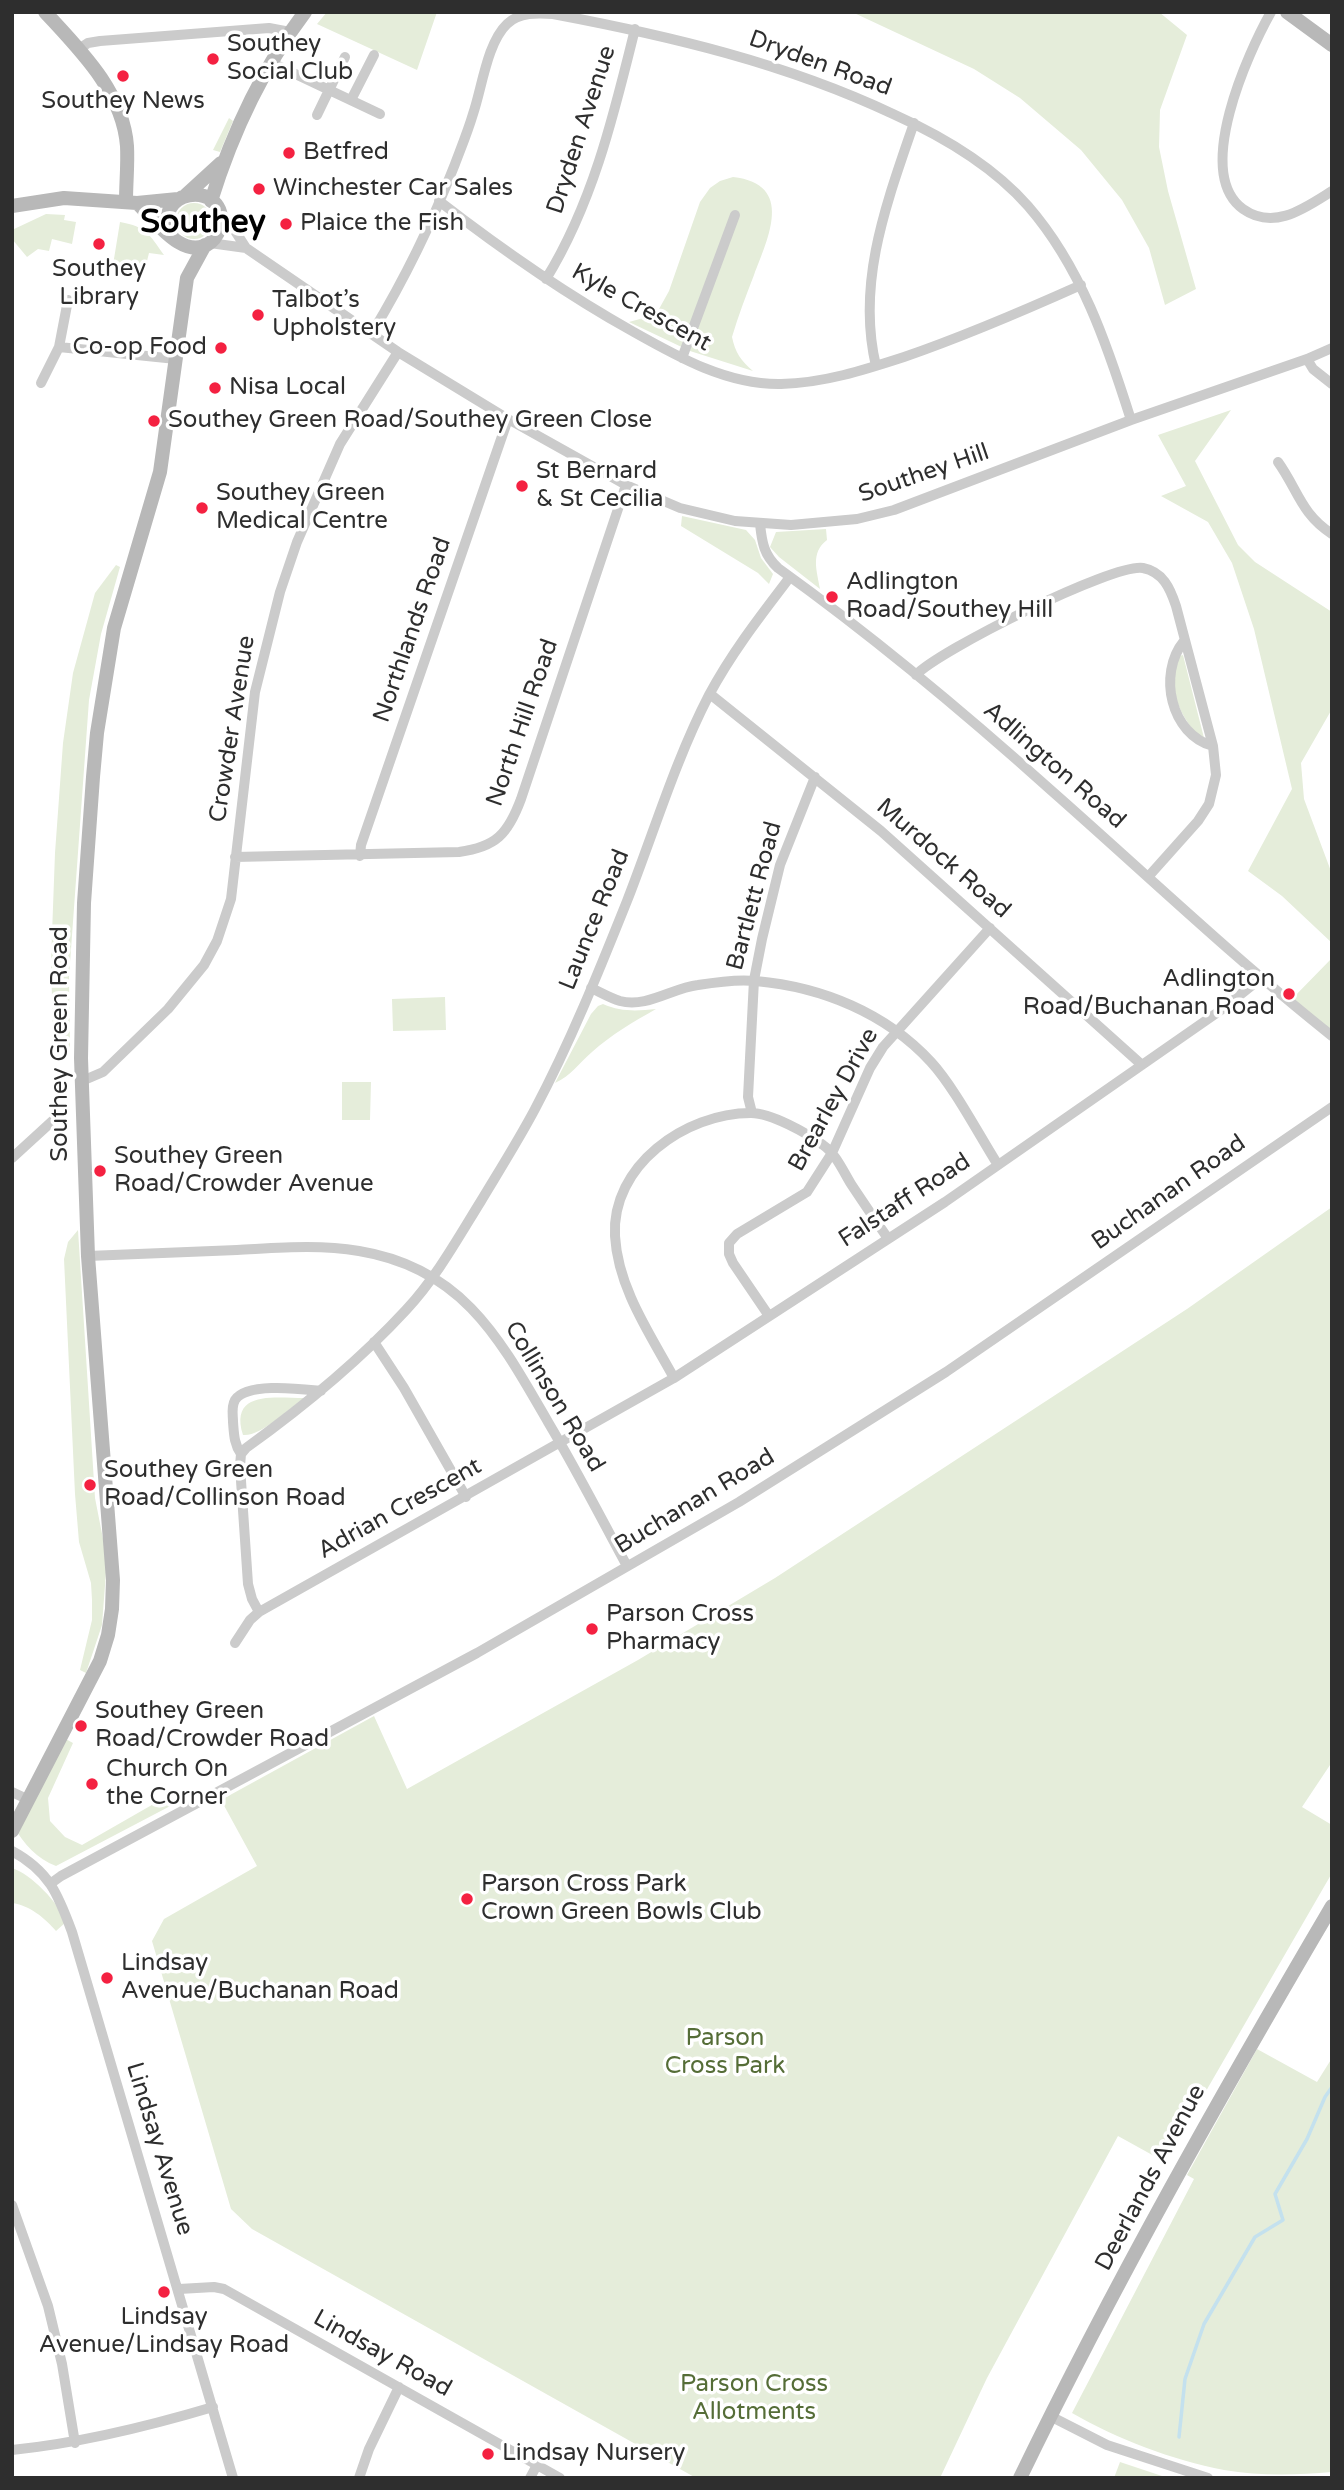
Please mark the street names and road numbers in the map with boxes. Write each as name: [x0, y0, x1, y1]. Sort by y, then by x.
street label: Dryden Road: [745, 25, 895, 103]
street label: Dryden Avenue: [541, 42, 623, 218]
street label: Kyle Crescent: [566, 258, 716, 358]
street label: Southey Hill: [855, 438, 993, 510]
street label: Northlands Road: [368, 534, 458, 726]
street label: Crowder Avenue: [204, 634, 262, 824]
street label: North Hill Road: [481, 636, 565, 810]
street label: Adlington Road: [977, 696, 1131, 836]
street label: Murdock Road: [870, 793, 1016, 925]
street label: Bartlett Road: [721, 818, 789, 974]
street label: Launce Road: [554, 845, 636, 995]
street label: Southey Green Road: [47, 926, 75, 1162]
street label: Brearley Drive: [783, 1023, 885, 1177]
street label: Buchanan Road: [1087, 1129, 1251, 1257]
street label: Falstaff Road: [834, 1148, 976, 1254]
street label: Collinson Road: [498, 1316, 610, 1478]
street label: Buchanan Road: [610, 1443, 780, 1561]
street label: Adrian Crescent: [313, 1452, 487, 1566]
street label: Lindsay Avenue: [119, 2059, 199, 2239]
street label: Deerlands Avenue: [1090, 2080, 1212, 2276]
street label: Lindsay Road: [308, 2304, 456, 2404]

